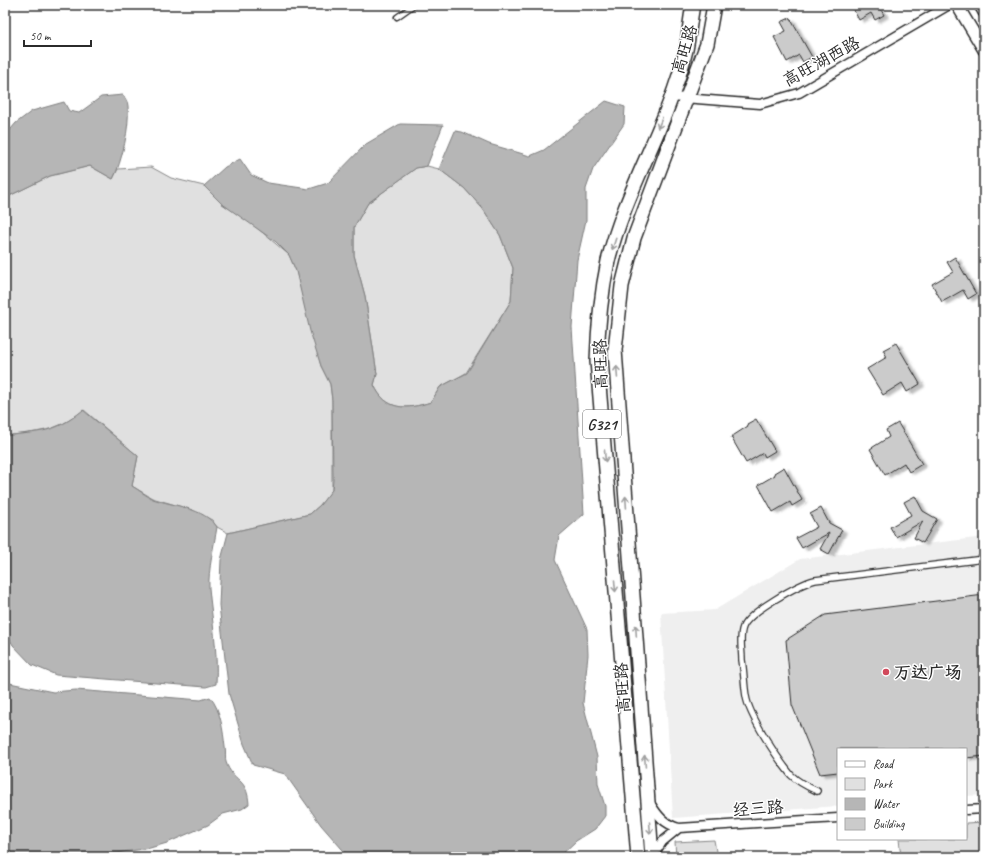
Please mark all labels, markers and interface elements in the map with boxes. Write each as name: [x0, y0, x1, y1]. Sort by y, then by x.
scale bar: [24, 22, 91, 48]
street label: 高旺路: [667, 22, 702, 77]
text: 50 m: [30, 28, 52, 44]
street label: 高旺湖西路: [779, 32, 864, 91]
one-way arrow: [656, 117, 664, 129]
one-way arrow: [610, 238, 617, 251]
street label: 高旺路: [590, 338, 611, 390]
one-way arrow: [613, 366, 620, 379]
road number: G321: [583, 410, 621, 438]
one-way arrow: [601, 449, 608, 462]
one-way arrow: [623, 496, 630, 509]
one-way arrow: [612, 579, 619, 592]
one-way arrow: [632, 625, 639, 638]
street label: 高旺路: [610, 662, 635, 714]
place label: 万达广场: [894, 662, 962, 683]
marker: 万达广场: [881, 667, 891, 677]
legend: [837, 748, 967, 840]
one-way arrow: [641, 755, 648, 768]
text: Road: [873, 756, 895, 772]
text: Park: [873, 776, 894, 792]
street label: 经三路: [732, 796, 784, 821]
text: Water: [873, 796, 901, 812]
text: Building: [873, 816, 905, 832]
one-way arrow: [647, 822, 654, 835]

